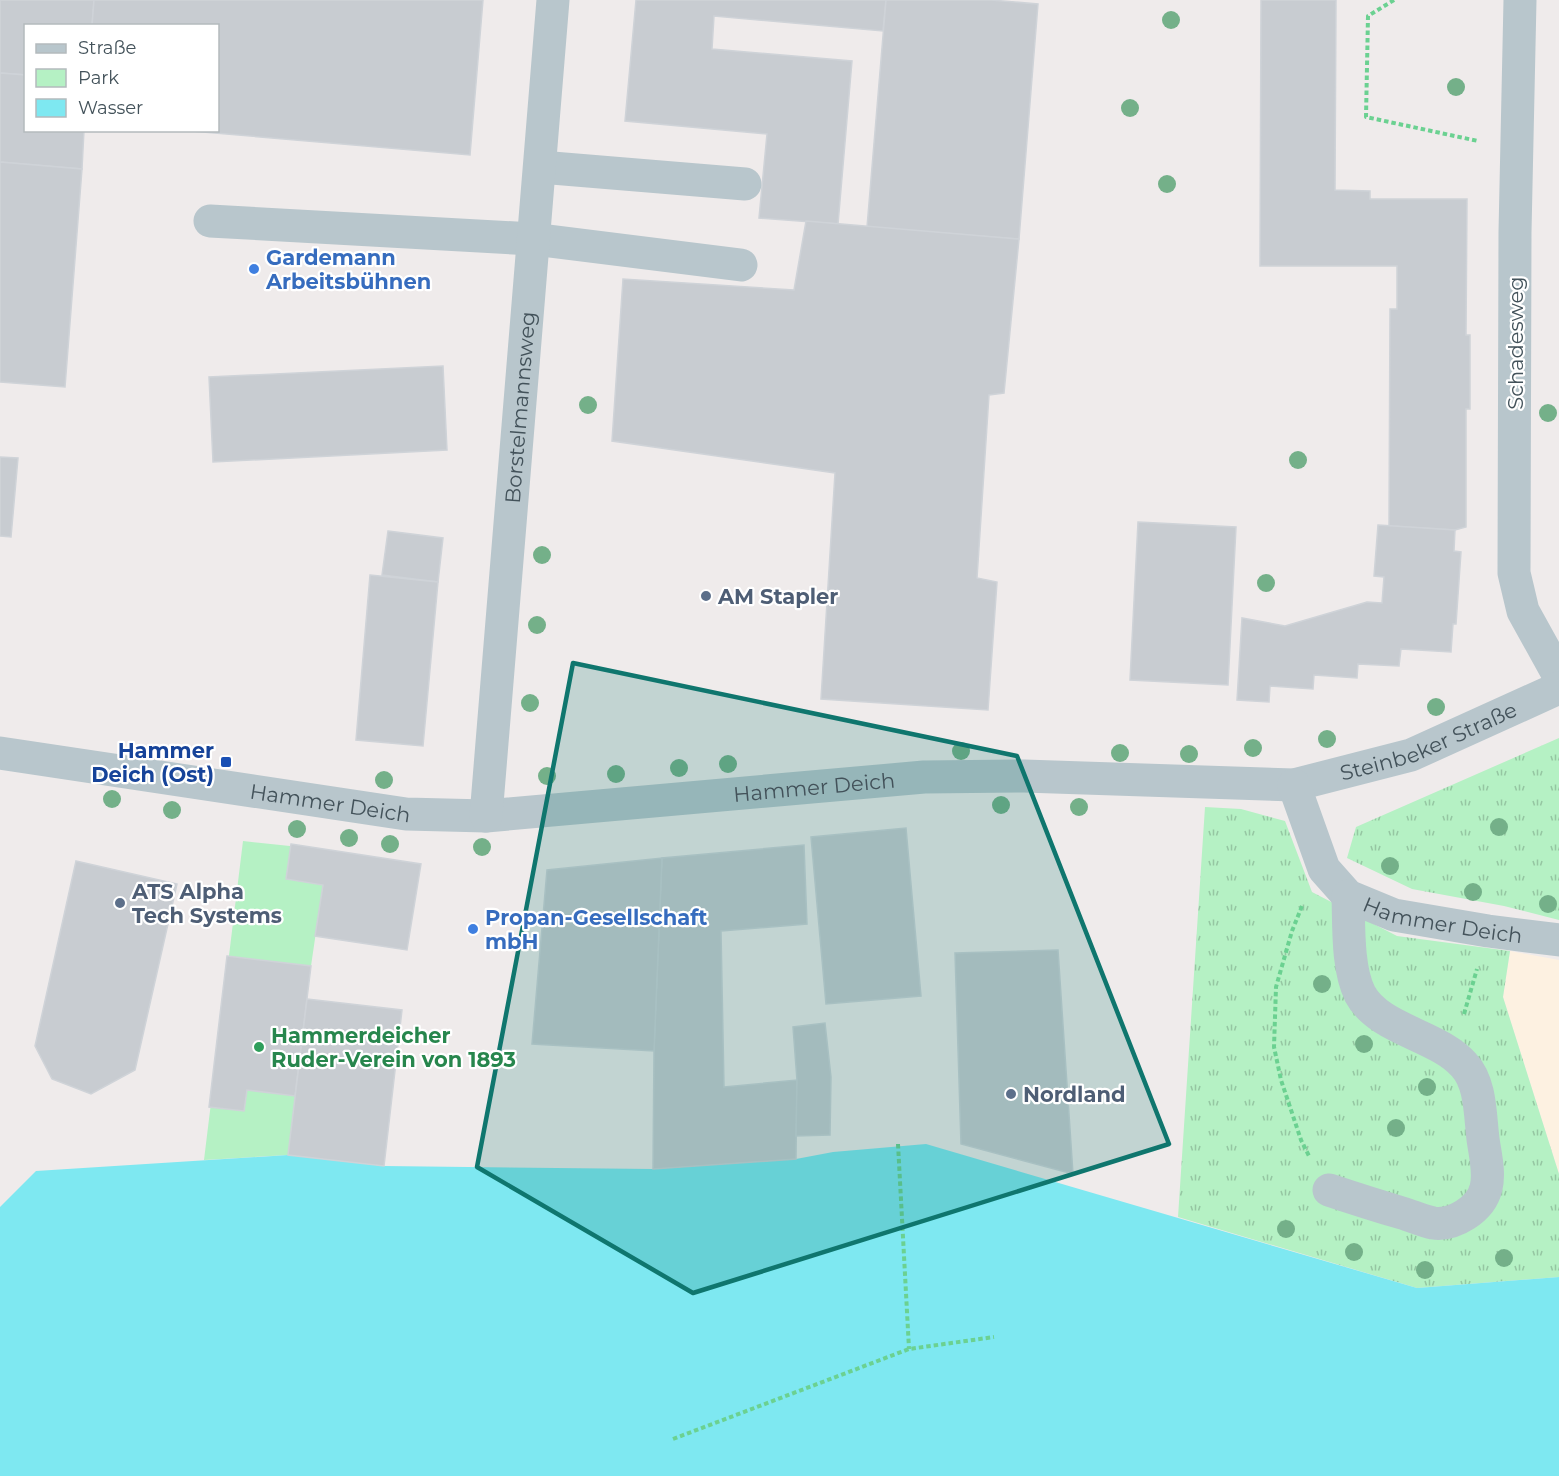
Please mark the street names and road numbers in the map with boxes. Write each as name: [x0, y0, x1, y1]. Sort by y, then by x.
street label: Schadesweg: [1503, 276, 1528, 410]
street label: Borstelmannsweg: [499, 310, 540, 504]
street label: Steinbeker Straße: [1337, 696, 1520, 785]
street label: Hammer Deich: [732, 767, 896, 806]
street label: Hammer Deich: [248, 778, 412, 827]
street label: Hammer Deich: [1359, 891, 1524, 948]

